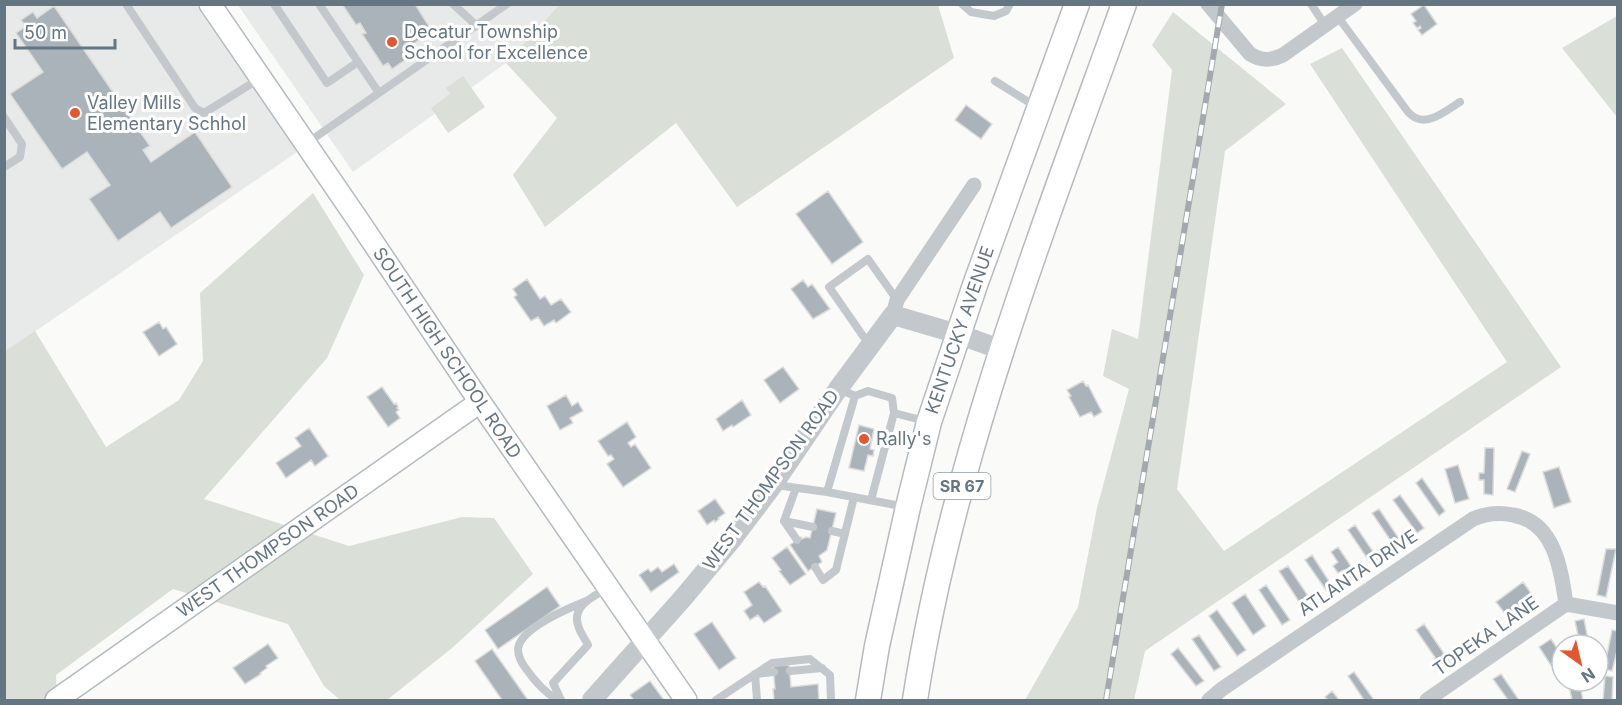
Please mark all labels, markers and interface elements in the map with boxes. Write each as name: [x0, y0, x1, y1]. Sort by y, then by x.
scale bar: [15, 12, 116, 50]
place label: Decatur Township School for Excellence: [404, 21, 588, 63]
text: 50 m: [24, 22, 67, 43]
marker: Decatur Township School for Excellence: [385, 35, 399, 49]
place label: Valley Mills Elementary Schhol: [87, 92, 246, 134]
marker: Valley Mills Elementary Schhol: [68, 106, 82, 120]
street label: SOUTH HIGH SCHOOL ROAD: [369, 243, 526, 462]
street label: KENTUCKY AVENUE: [921, 243, 998, 417]
street label: WEST THOMPSON ROAD: [698, 386, 843, 574]
place label: Rally's: [876, 428, 931, 449]
marker: Rally's: [857, 432, 871, 446]
road number: SR 67: [934, 473, 990, 499]
street label: WEST THOMPSON ROAD: [173, 480, 363, 622]
street label: ATLANTA DRIVE: [1294, 525, 1421, 620]
street label: TOPEKA LANE: [1429, 592, 1542, 680]
north arrow: [1550, 633, 1610, 693]
text: N: [1578, 664, 1599, 687]

